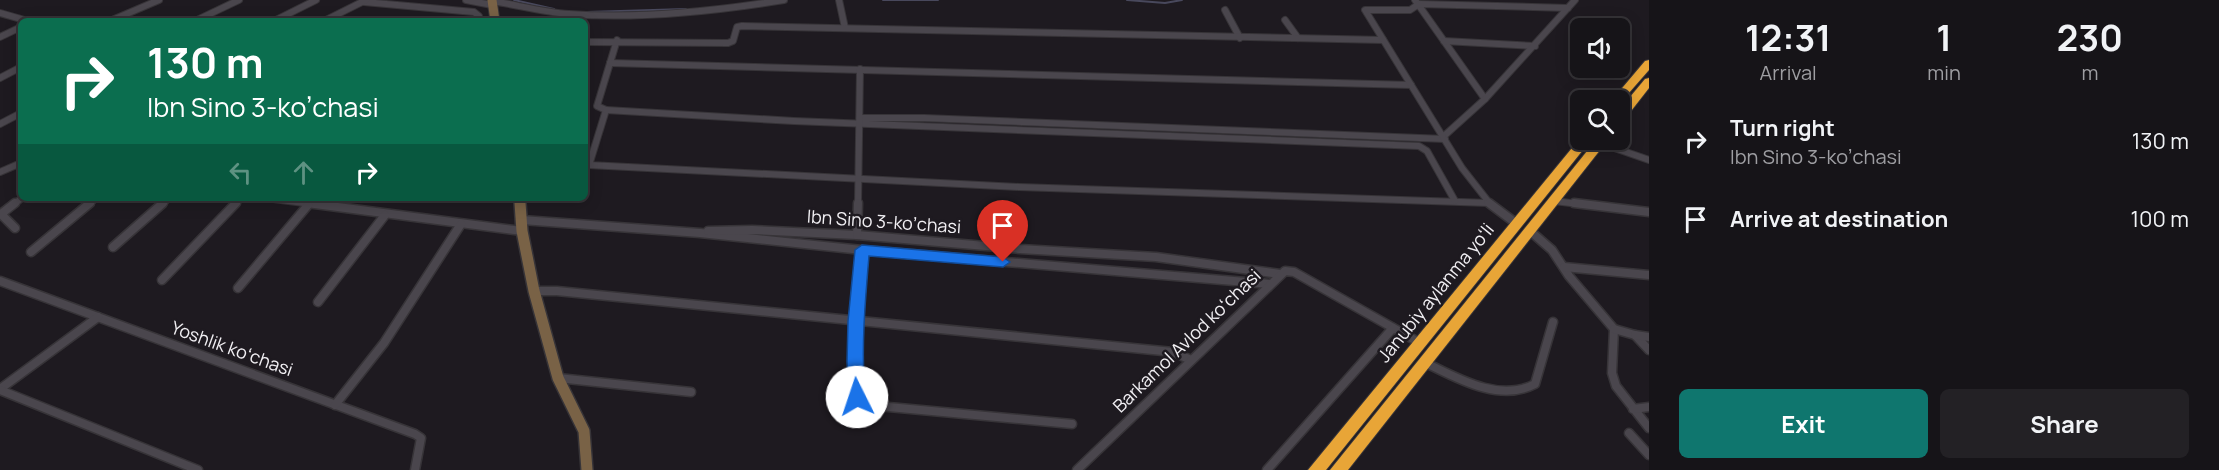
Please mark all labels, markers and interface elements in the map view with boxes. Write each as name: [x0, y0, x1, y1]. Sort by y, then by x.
text: 12:31: [1745, 13, 1831, 62]
text: 1: [1936, 13, 1952, 62]
text: 230: [2057, 13, 2123, 62]
map controls: [1570, 18, 1630, 150]
button: sound: [1570, 18, 1630, 78]
text: 130 m: [147, 33, 264, 91]
icon: right: [48, 42, 126, 120]
text: Arrival: [1760, 59, 1817, 86]
text: min: [1927, 59, 1961, 86]
text: m: [2081, 59, 2098, 86]
text: Ibn Sino 3-koʼchasi: [147, 88, 379, 125]
button: search: [1570, 90, 1630, 150]
text: Turn right: [1730, 113, 1835, 143]
icon: right: [1679, 125, 1712, 158]
text: 130 m: [2132, 126, 2189, 156]
text: Ibn Sino 3-koʼchasi: [1730, 143, 1902, 170]
icon: left: [224, 156, 257, 189]
icon: ahead: [287, 156, 320, 189]
icon: right: [350, 156, 383, 189]
pin: [977, 200, 1028, 262]
icon: arrive: [1679, 203, 1712, 236]
street label: Ibn Sino 3-koʼchasi: [806, 204, 962, 238]
text: Arrive at destination: [1730, 204, 1948, 234]
text: 100 m: [2131, 204, 2189, 234]
icon: arrive: [986, 209, 1019, 242]
street label: Janubiy aylanma yoʻli: [1372, 218, 1499, 367]
street label: Barkamol Avlod koʻchasi: [1107, 263, 1265, 417]
street label: Yoshlik koʻchasi: [168, 315, 297, 381]
position arrow: [825, 365, 889, 429]
button: Exit: [1679, 389, 1928, 458]
button: Share: [1940, 389, 2189, 458]

